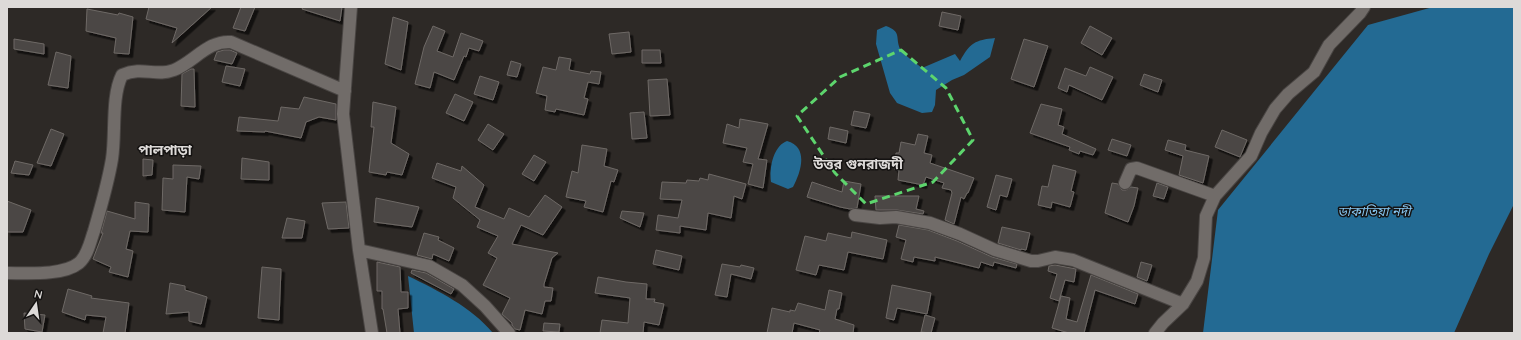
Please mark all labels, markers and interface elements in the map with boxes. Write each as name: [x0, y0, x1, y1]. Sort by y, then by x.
district label: পালপাড়া: [138, 141, 193, 159]
district label: উত্তর গুনরাজদী: [812, 155, 904, 173]
water label: ডাকাতিয়া নদী: [1338, 203, 1413, 219]
north arrow: [16, 284, 56, 324]
text: N: [33, 287, 44, 302]

